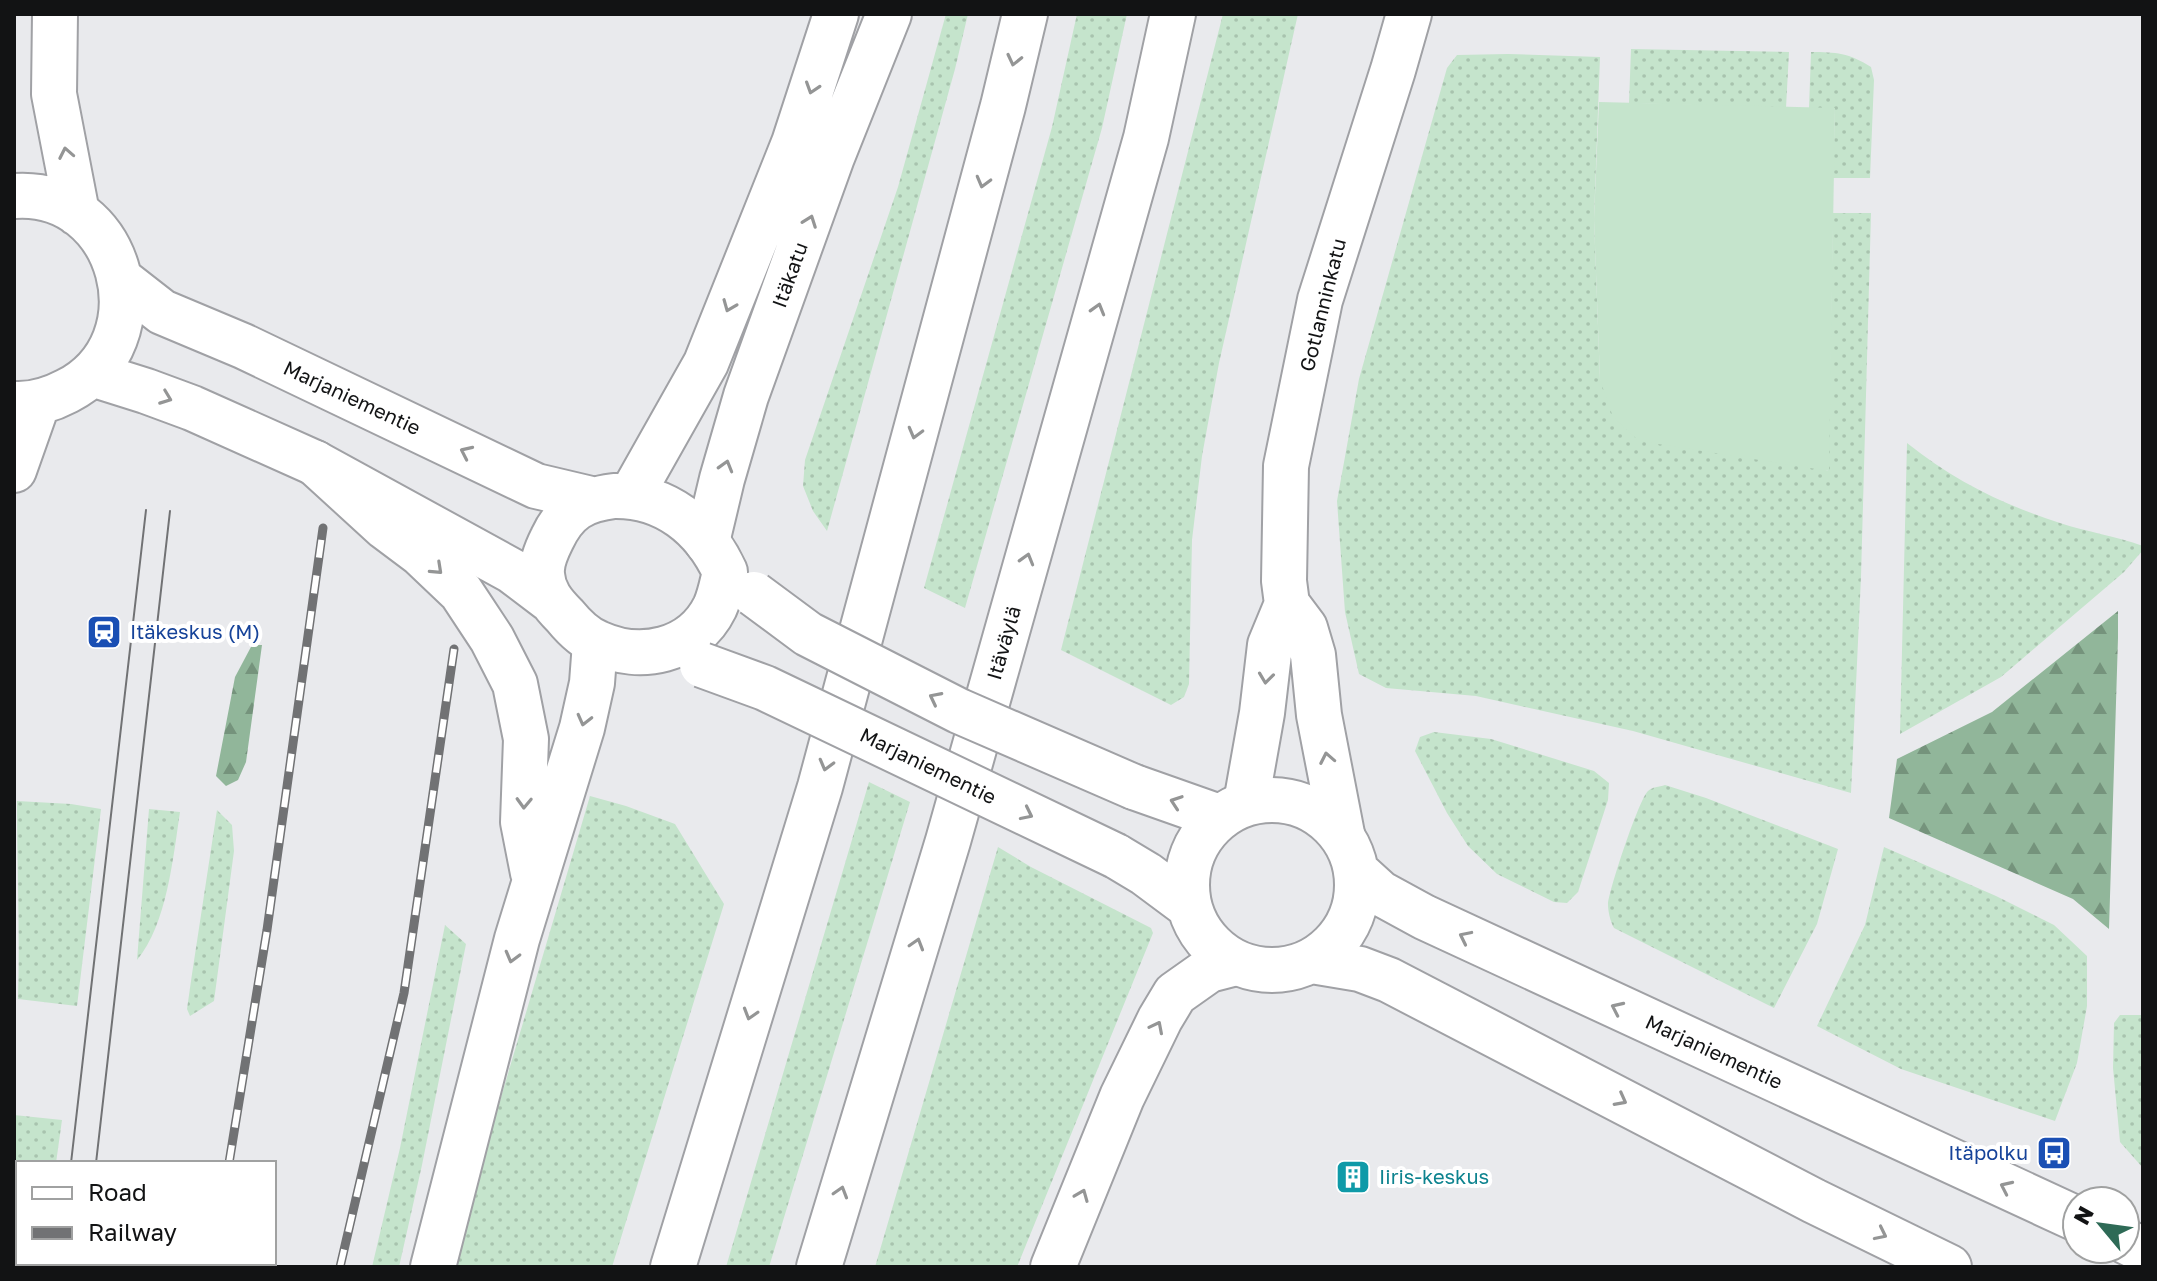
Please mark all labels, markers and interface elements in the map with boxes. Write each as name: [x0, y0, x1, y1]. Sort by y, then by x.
one-way arrow: [1006, 53, 1023, 67]
one-way arrow: [805, 81, 821, 94]
one-way arrow: [58, 147, 75, 160]
one-way arrow: [975, 174, 992, 188]
one-way arrow: [800, 214, 817, 228]
street label: Gotlanninkatu: [1294, 236, 1350, 374]
street label: Itäkatu: [766, 239, 812, 311]
one-way arrow: [722, 298, 739, 312]
one-way arrow: [1089, 302, 1105, 316]
street label: Marjaniementie: [280, 355, 425, 439]
one-way arrow: [158, 388, 172, 405]
one-way arrow: [908, 425, 925, 439]
one-way arrow: [459, 446, 474, 462]
one-way arrow: [717, 460, 733, 474]
one-way arrow: [1018, 553, 1035, 567]
one-way arrow: [428, 560, 442, 575]
street label: Itäväylä: [981, 603, 1025, 682]
station icon: Itäkeskus (M): [85, 613, 123, 651]
place label: Itäkeskus (M): [130, 619, 260, 643]
one-way arrow: [1258, 672, 1275, 685]
one-way arrow: [928, 693, 943, 708]
one-way arrow: [576, 712, 593, 726]
street label: Marjaniementie: [856, 722, 1000, 808]
one-way arrow: [1320, 751, 1337, 764]
one-way arrow: [819, 757, 835, 771]
one-way arrow: [1170, 796, 1184, 812]
one-way arrow: [515, 797, 533, 810]
one-way arrow: [1019, 804, 1034, 820]
one-way arrow: [1458, 931, 1473, 947]
one-way arrow: [908, 937, 924, 951]
one-way arrow: [505, 950, 522, 964]
one-way arrow: [1611, 1001, 1626, 1017]
one-way arrow: [743, 1006, 759, 1020]
street label: Marjaniementie: [1642, 1009, 1787, 1093]
one-way arrow: [1147, 1020, 1162, 1035]
one-way arrow: [1612, 1090, 1627, 1105]
bus stop icon: Itäpolku: [2035, 1134, 2073, 1172]
place label: Itäpolku: [1948, 1140, 2028, 1164]
building icon: Iiris-keskus: [1334, 1158, 1372, 1196]
legend: [16, 1161, 276, 1265]
place label: Iiris-keskus: [1379, 1164, 1489, 1188]
text: Road: [88, 1177, 147, 1206]
one-way arrow: [2000, 1180, 2014, 1196]
north arrow: [2061, 1185, 2141, 1265]
one-way arrow: [832, 1186, 848, 1200]
one-way arrow: [1073, 1189, 1089, 1203]
text: N: [2067, 1201, 2099, 1229]
text: Railway: [88, 1217, 177, 1246]
one-way arrow: [1873, 1224, 1888, 1240]

